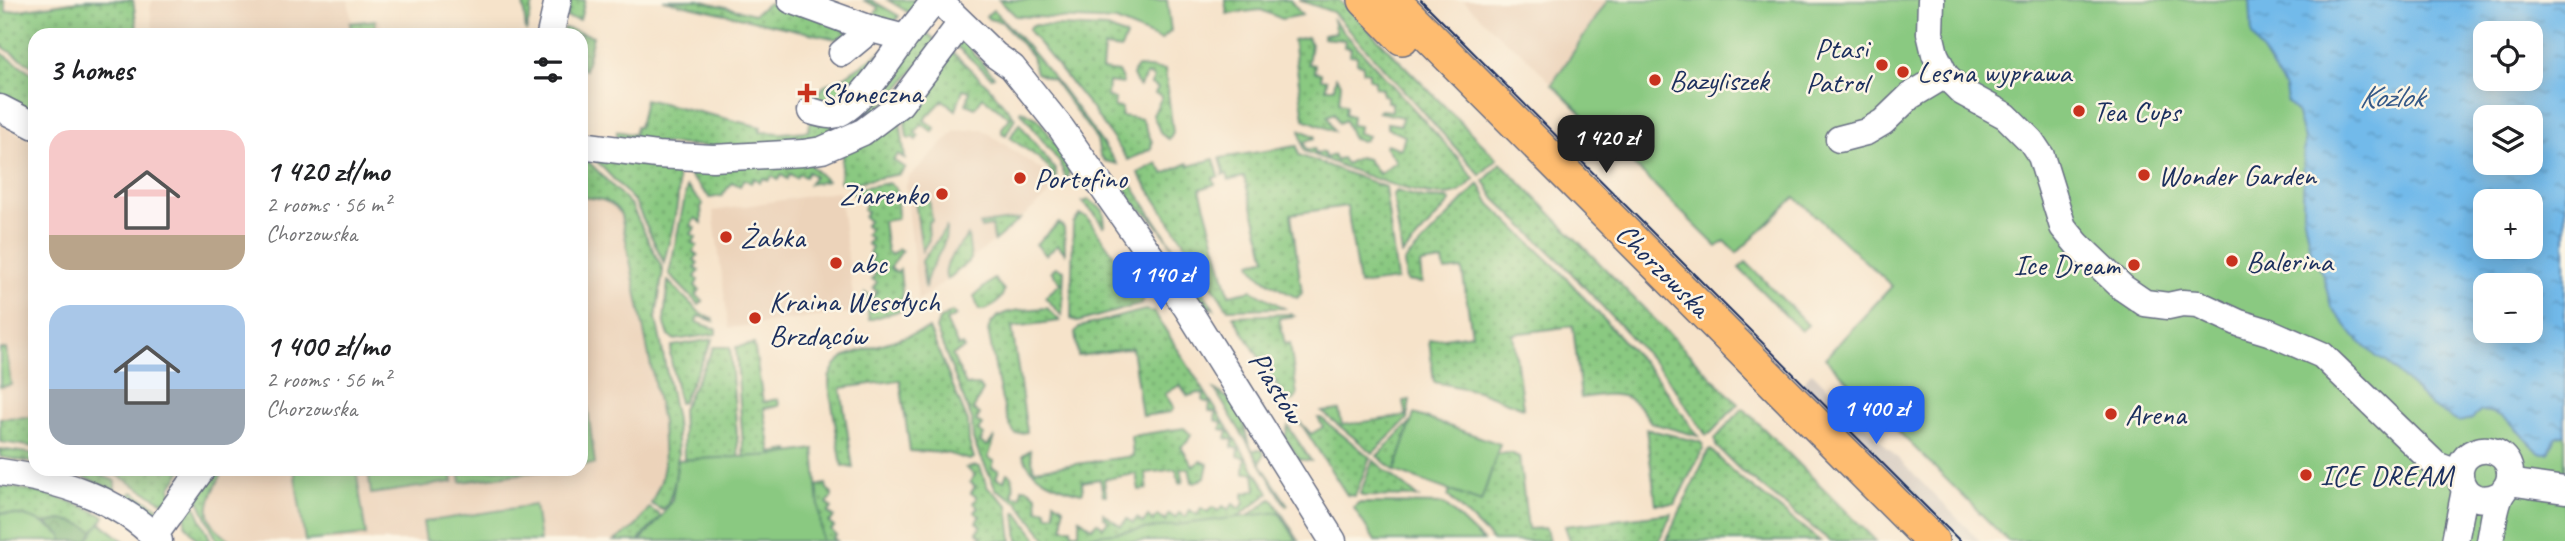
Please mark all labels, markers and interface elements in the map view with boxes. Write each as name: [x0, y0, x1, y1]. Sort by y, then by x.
map controls: [2473, 21, 2543, 343]
button: locate: [2473, 21, 2543, 91]
place label: Ptasi Patrol: [1806, 29, 1873, 101]
text: 3 homes: [49, 51, 134, 89]
icon: filters: [529, 51, 567, 89]
place label: Lesna wyprawa: [1917, 53, 2073, 91]
marker: Ptasi Patrol: [1874, 57, 1890, 73]
place label: Bazyliszek: [1669, 61, 1771, 99]
marker: Lesna wyprawa: [1895, 64, 1911, 80]
marker: Bazyliszek: [1647, 72, 1663, 88]
place label: Słoneczna: [821, 74, 925, 112]
water label: Koźlok: [2359, 76, 2428, 117]
marker: Słoneczna: [799, 85, 815, 101]
place label: Tea Cups: [2093, 92, 2183, 130]
marker: Tea Cups: [2071, 103, 2087, 119]
button: layers: [2473, 105, 2543, 175]
pin: 1 420 zł: [1534, 116, 1678, 175]
text: 1 420 zł: [1574, 123, 1638, 152]
text: 1 420 zł/mo: [266, 152, 389, 190]
place label: Wonder Garden: [2158, 156, 2318, 194]
icon: home: [105, 158, 189, 242]
place label: Portofino: [1034, 159, 1128, 197]
marker: Wonder Garden: [2136, 167, 2152, 183]
marker: Portofino: [1012, 170, 1028, 186]
place label: Ziarenko: [839, 175, 929, 213]
marker: Ziarenko: [934, 186, 950, 202]
button: +: [2473, 189, 2543, 259]
text: 2 rooms · 56 m²: [266, 190, 390, 219]
street label: Chorzowska: [1608, 215, 1720, 327]
place label: Żabka: [740, 218, 807, 256]
text: Chorzowska: [266, 219, 357, 248]
marker: Żabka: [718, 229, 734, 245]
place label: Balerina: [2246, 242, 2334, 280]
place label: abc: [850, 244, 888, 282]
place label: Ice Dream: [2014, 246, 2121, 284]
pin: 1 140 zł: [1089, 252, 1233, 312]
marker: Balerina: [2224, 253, 2240, 269]
marker: abc: [828, 255, 844, 271]
marker: Ice Dream: [2126, 257, 2142, 273]
text: 1 140 zł: [1129, 260, 1193, 289]
button: −: [2473, 273, 2543, 343]
place label: Kraina Wesołych Brzdąców: [769, 282, 940, 354]
marker: Kraina Wesołych Brzdąców: [747, 310, 763, 326]
text: 1 400 zł/mo: [266, 327, 389, 365]
icon: home: [105, 333, 189, 417]
street label: Piastów: [1240, 344, 1315, 432]
text: 2 rooms · 56 m²: [266, 365, 390, 394]
pin: 1 400 zł: [1804, 386, 1948, 446]
text: Chorzowska: [266, 394, 357, 423]
text: 1 400 zł: [1844, 394, 1908, 423]
place label: Arena: [2125, 395, 2188, 433]
marker: Arena: [2103, 406, 2119, 422]
place label: ICE DREAM: [2320, 456, 2455, 494]
marker: ICE DREAM: [2298, 467, 2314, 483]

